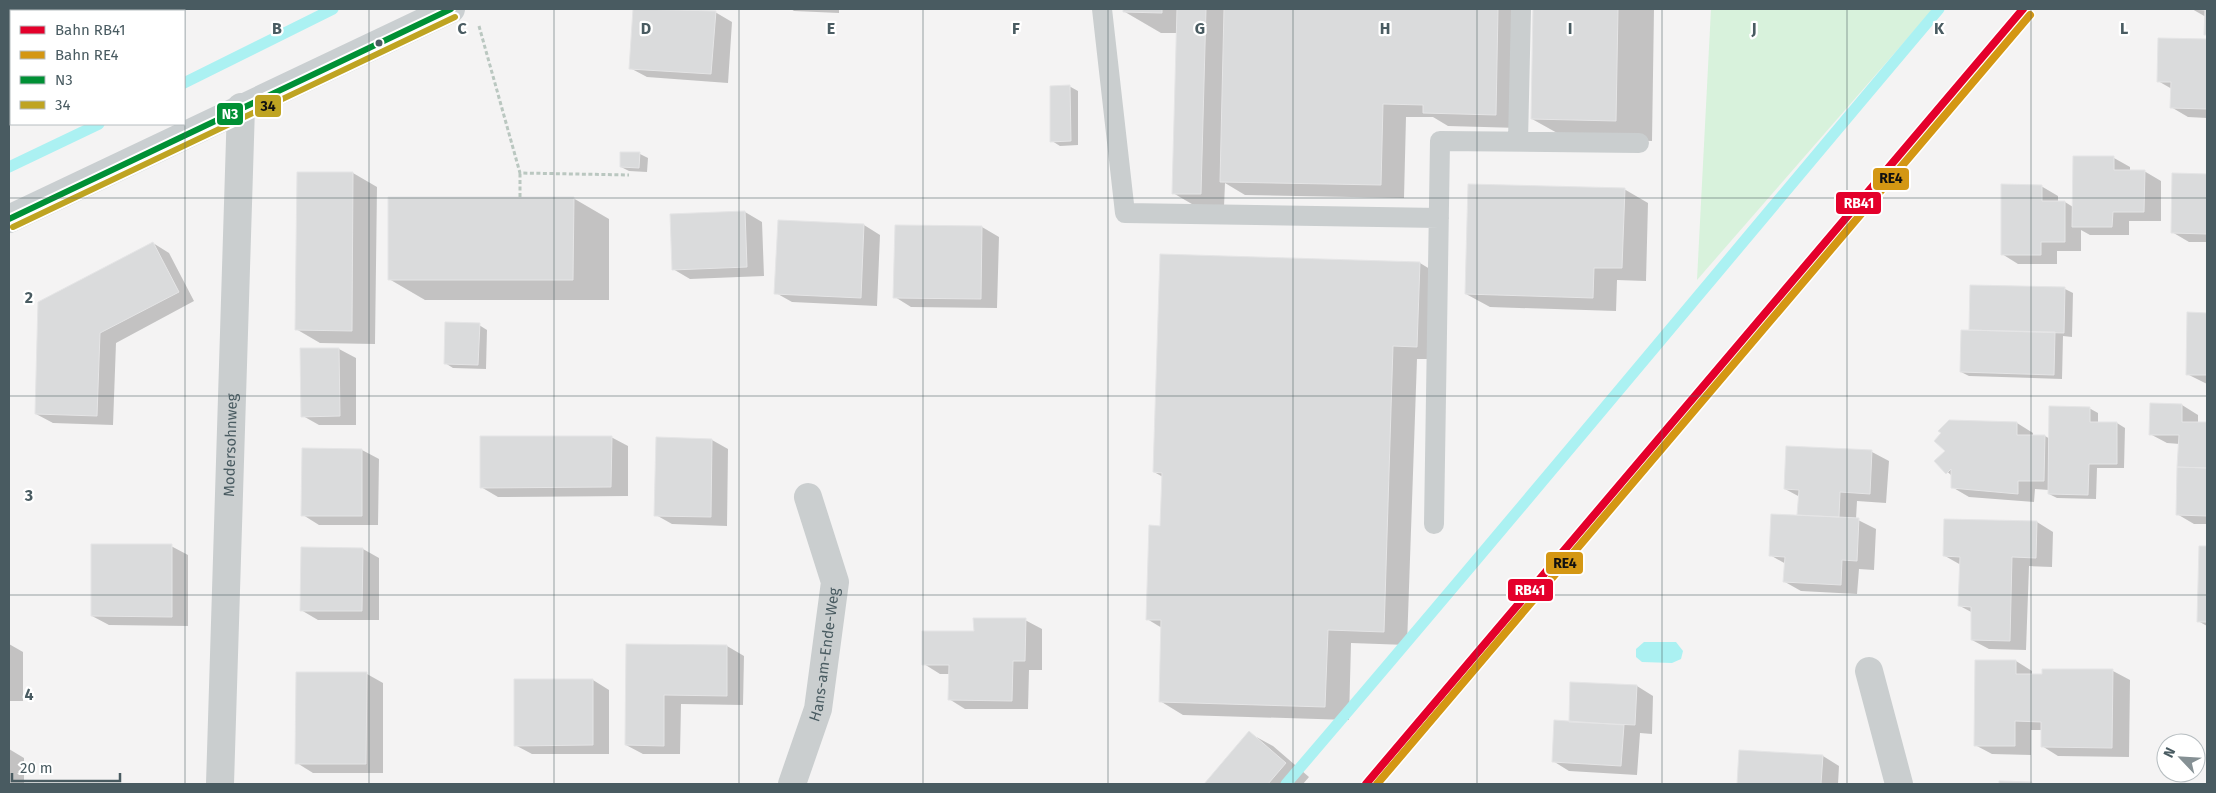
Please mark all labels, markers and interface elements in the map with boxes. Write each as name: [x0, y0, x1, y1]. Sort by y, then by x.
legend: [10, 10, 185, 125]
text: B: [272, 19, 282, 38]
text: C: [457, 19, 467, 38]
text: D: [641, 19, 651, 38]
text: E: [827, 19, 835, 38]
text: F: [1012, 19, 1020, 38]
text: G: [1195, 19, 1205, 38]
text: H: [1380, 19, 1390, 38]
text: I: [1568, 19, 1572, 38]
text: J: [1750, 19, 1757, 38]
text: K: [1934, 19, 1945, 38]
text: L: [2120, 19, 2128, 38]
text: Bahn RB41: [55, 21, 126, 39]
unlabelled marker: [374, 38, 384, 48]
text: Bahn RE4: [55, 46, 118, 64]
text: N3: [55, 71, 73, 89]
line badge: 34: [254, 94, 282, 118]
text: 34: [55, 96, 70, 114]
text: 34: [259, 98, 276, 115]
line badge: N3: [216, 102, 244, 126]
text: N3: [222, 106, 238, 123]
line badge: RE4: [1872, 167, 1910, 191]
text: RE4: [1879, 170, 1903, 187]
line badge: RB41: [1835, 191, 1882, 215]
text: RB41: [1844, 195, 1874, 212]
text: 2: [25, 288, 33, 307]
street label: Modersohnweg: [220, 393, 241, 497]
text: 3: [24, 486, 33, 505]
line badge: RE4: [1545, 551, 1584, 575]
text: RE4: [1553, 555, 1577, 572]
line badge: RB41: [1507, 578, 1554, 602]
text: RB41: [1515, 582, 1545, 599]
street label: Hans-am-Ende-Weg: [805, 587, 843, 724]
text: 4: [24, 685, 34, 704]
north arrow: [2156, 733, 2206, 783]
text: N: [2160, 745, 2179, 761]
scale bar: [12, 750, 120, 782]
text: 20 m: [20, 759, 53, 777]

